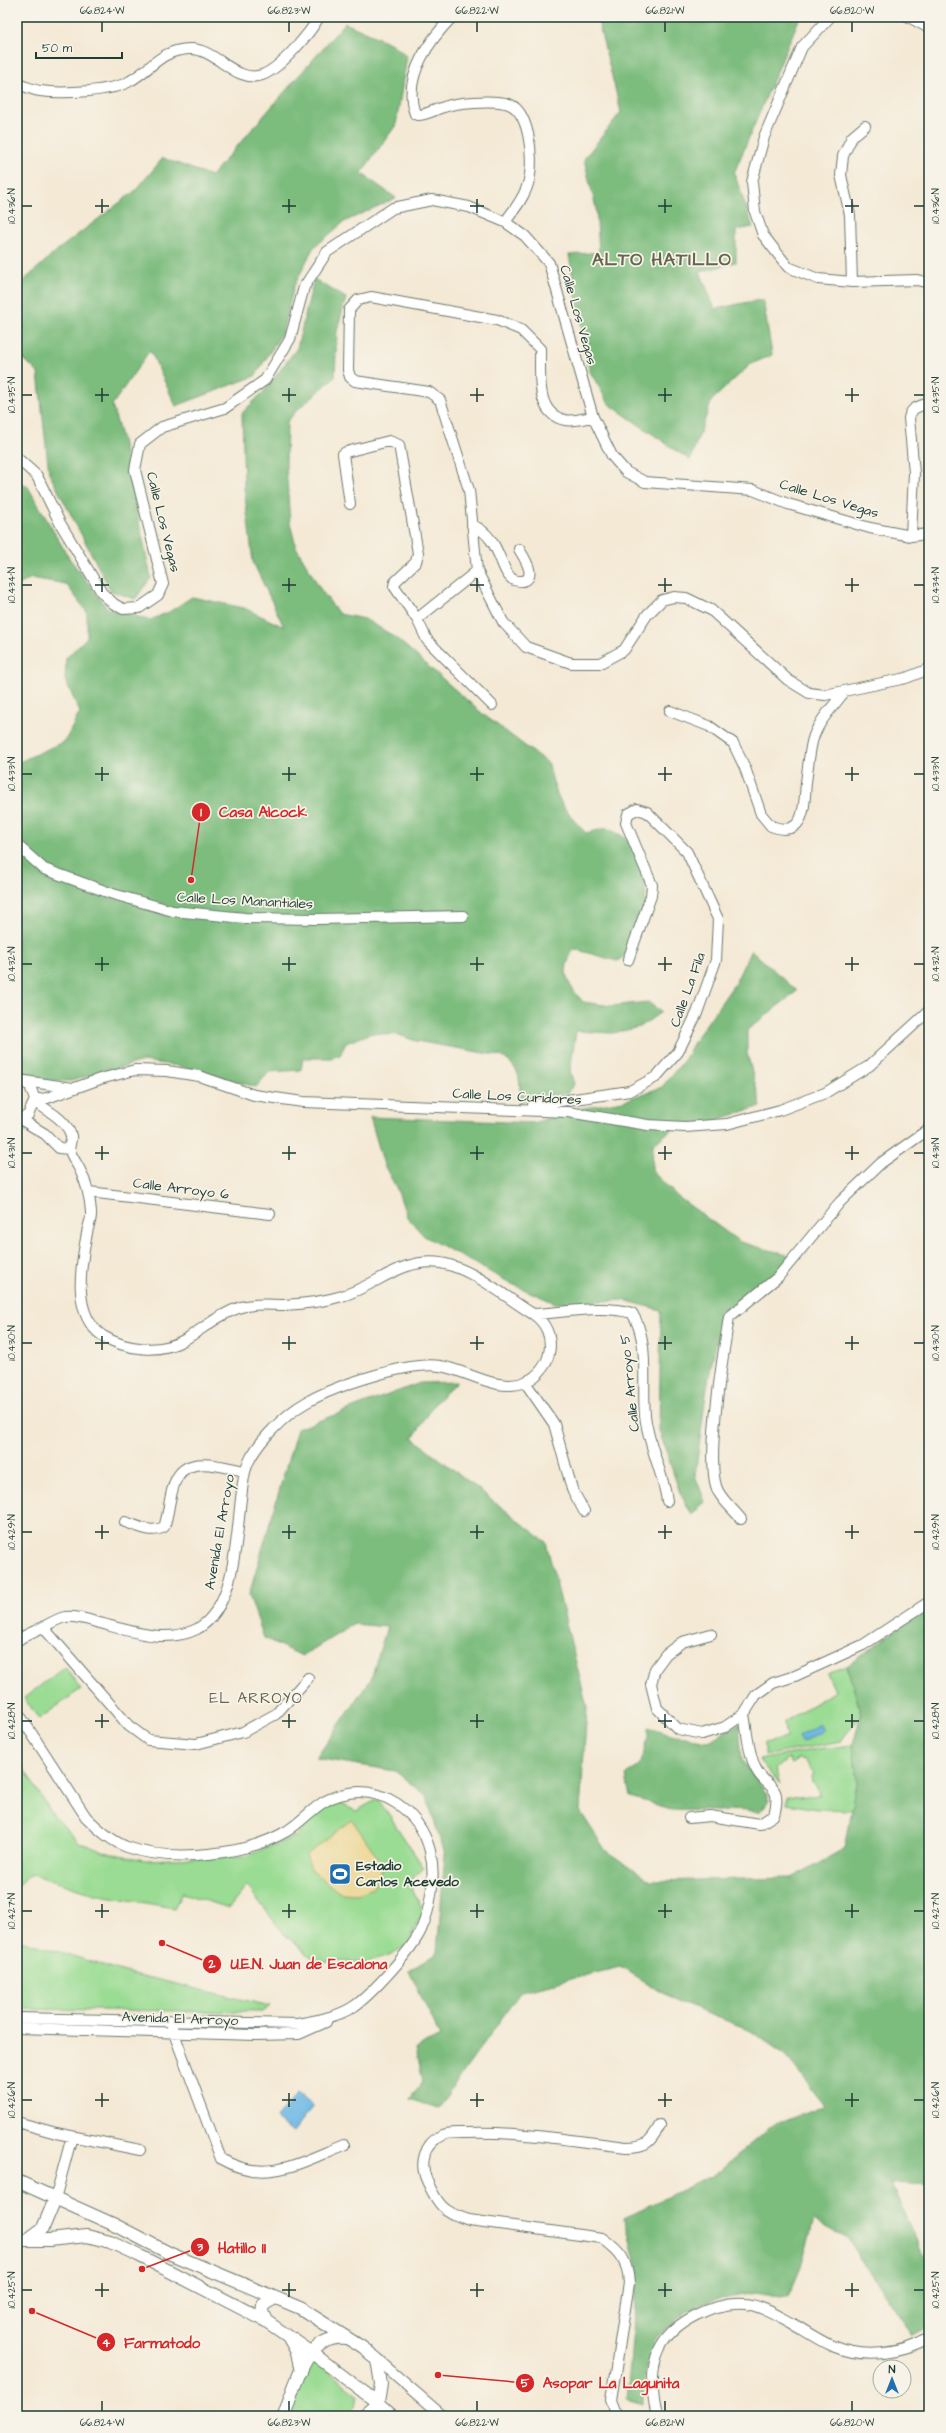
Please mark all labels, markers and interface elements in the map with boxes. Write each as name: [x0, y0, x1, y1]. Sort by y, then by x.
text: 66.824°W: [80, 4, 125, 18]
text: 66.823°W: [268, 4, 311, 18]
text: 66.822°W: [455, 4, 499, 18]
text: 66.821°W: [645, 4, 685, 18]
text: 66.820°W: [830, 4, 875, 18]
scale bar: [36, 34, 122, 60]
text: 50 m: [42, 40, 73, 57]
text: 10.436°N: [5, 188, 19, 224]
text: 10.436°N: [929, 188, 943, 224]
district label: ALTO HATILLO: [592, 247, 732, 272]
street label: Calle Los Vegas: [554, 263, 602, 367]
text: 10.435°N: [5, 377, 19, 413]
text: 10.435°N: [929, 377, 943, 413]
street label: Calle Los Vegas: [141, 470, 185, 574]
street label: Calle Los Vegas: [777, 474, 881, 524]
text: 10.434°N: [5, 567, 19, 603]
text: 10.434°N: [929, 567, 943, 603]
text: 10.433°N: [5, 757, 19, 791]
text: 10.433°N: [929, 757, 943, 791]
callout: Casa Alcock: [191, 798, 315, 825]
text: Casa Alcock: [219, 802, 308, 823]
text: 1: [200, 804, 202, 821]
street label: Calle Los Manantiales: [176, 887, 314, 915]
text: 10.432°N: [5, 946, 19, 982]
text: 10.432°N: [929, 946, 943, 982]
street label: Calle La Fila: [665, 950, 711, 1030]
street label: Calle Los Curidores: [452, 1084, 582, 1110]
text: 10.431°N: [5, 1138, 19, 1168]
text: 10.431°N: [929, 1138, 943, 1168]
street label: Calle Arroyo 6: [132, 1173, 231, 1205]
text: 10.430°N: [5, 1325, 19, 1361]
text: 10.430°N: [929, 1325, 943, 1361]
street label: Calle Arroyo 5: [615, 1333, 645, 1433]
street label: Avenida El Arroyo: [200, 1473, 240, 1591]
text: 10.429°N: [5, 1514, 19, 1550]
text: 10.429°N: [929, 1514, 943, 1550]
district label: EL ARROYO: [209, 1688, 303, 1709]
text: 10.428°N: [5, 1703, 19, 1739]
text: 10.428°N: [929, 1703, 943, 1739]
place label: Estadio Carlos Acevedo: [356, 1856, 459, 1892]
sports icon: Estadio Carlos Acevedo: [327, 1861, 353, 1887]
text: 10.427°N: [5, 1893, 19, 1929]
text: 10.427°N: [929, 1893, 943, 1929]
callout: U.E.N. Juan de Escalona: [202, 1950, 395, 1977]
text: U.E.N. Juan de Escalona: [230, 1954, 388, 1975]
text: 2: [208, 1956, 216, 1973]
street label: Avenida El Arroyo: [121, 2007, 239, 2031]
text: 10.426°N: [5, 2082, 19, 2118]
text: 10.426°N: [929, 2082, 943, 2118]
callout: Hatillo II: [190, 2234, 275, 2261]
text: Hatillo II: [218, 2238, 266, 2259]
text: 3: [196, 2239, 204, 2256]
text: 10.425°N: [5, 2271, 19, 2309]
text: 10.425°N: [929, 2271, 943, 2309]
callout: Farmatodo: [96, 2329, 209, 2356]
text: Farmatodo: [124, 2333, 201, 2354]
text: 4: [102, 2335, 111, 2352]
north arrow: [872, 2359, 912, 2399]
text: N: [889, 2362, 896, 2377]
callout: Asopar La Lagunita: [515, 2369, 687, 2396]
text: Asopar La Lagunita: [543, 2373, 680, 2396]
text: 5: [521, 2375, 530, 2392]
text: 66.824°W: [80, 2416, 125, 2430]
text: 66.823°W: [268, 2416, 311, 2430]
text: 66.822°W: [455, 2416, 499, 2430]
text: 66.821°W: [645, 2416, 685, 2430]
text: 66.820°W: [830, 2416, 875, 2430]

